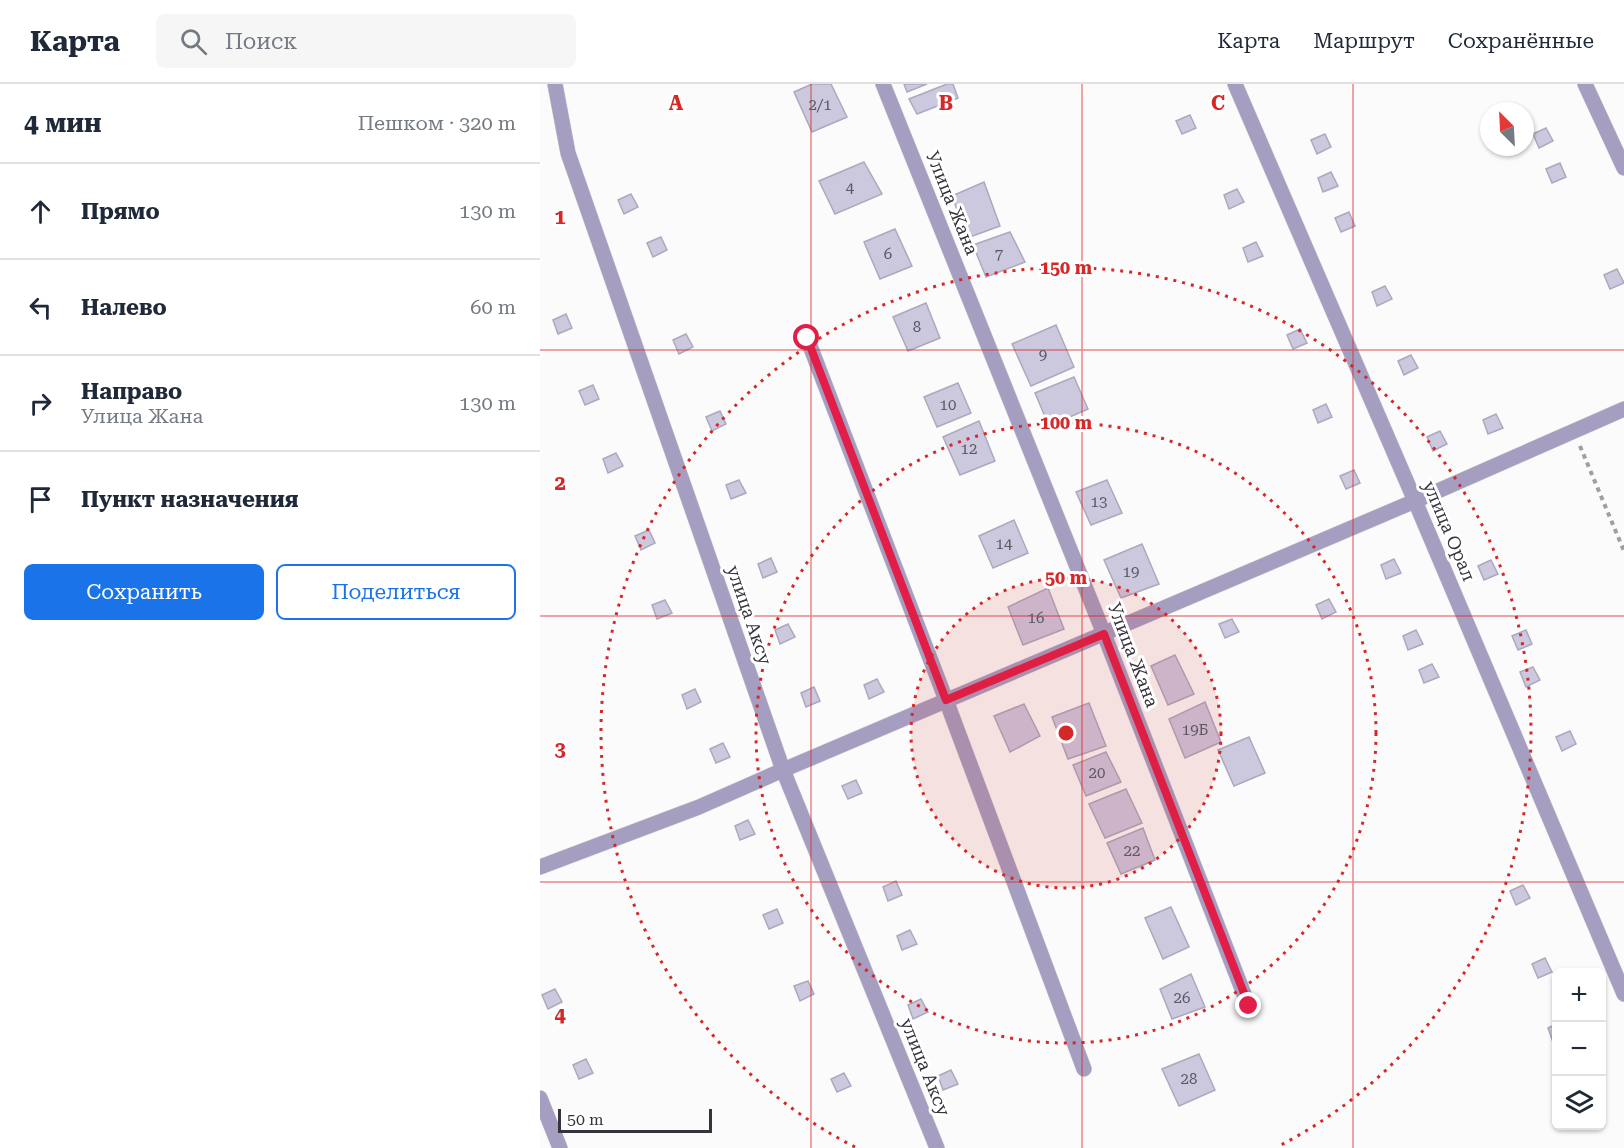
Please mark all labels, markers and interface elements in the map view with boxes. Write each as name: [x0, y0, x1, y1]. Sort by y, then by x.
search box: [156, 14, 576, 68]
text: Карта: [30, 25, 120, 58]
icon: search: [177, 25, 210, 58]
text: Поиск: [225, 29, 297, 54]
text: Карта: [1217, 29, 1280, 53]
text: Маршрут: [1313, 29, 1415, 53]
text: Сохранённые: [1448, 29, 1594, 53]
text: A: [669, 91, 684, 115]
text: B: [939, 91, 953, 115]
text: C: [1211, 91, 1225, 115]
house number: 2/1: [808, 96, 832, 114]
north arrow: [1480, 102, 1534, 156]
text: 4 мин: [24, 108, 102, 138]
text: Пешком · 320 m: [358, 111, 516, 135]
street label: Улица Жана: [922, 148, 983, 258]
house number: 4: [846, 179, 855, 197]
icon: ahead: [24, 195, 57, 228]
text: Прямо: [81, 199, 160, 224]
text: 130 m: [459, 199, 516, 223]
text: 1: [554, 205, 566, 229]
house number: 6: [884, 245, 892, 263]
house number: 7: [995, 245, 1003, 263]
text: 150 m: [1040, 257, 1093, 278]
icon: left: [24, 291, 57, 324]
text: Налево: [81, 295, 167, 320]
text: 60 m: [470, 295, 516, 319]
house number: 8: [913, 318, 921, 336]
route start: [793, 324, 819, 350]
house number: 9: [1039, 346, 1047, 364]
text: Направо: [81, 379, 182, 404]
icon: right: [24, 387, 57, 420]
text: 130 m: [459, 391, 516, 415]
house number: 10: [940, 396, 956, 414]
text: Улица Жана: [81, 404, 203, 428]
text: 100 m: [1040, 412, 1093, 433]
house number: 12: [961, 440, 977, 458]
text: 2: [554, 471, 566, 495]
street label: улица Орал: [1419, 477, 1480, 584]
icon: arrive: [24, 483, 57, 516]
text: Пункт назначения: [81, 487, 299, 512]
house number: 13: [1091, 493, 1107, 511]
house number: 14: [996, 535, 1013, 553]
street label: улица Аксу: [723, 562, 776, 668]
house number: 19: [1123, 563, 1139, 581]
button: Сохранить: [24, 564, 264, 620]
button: Поделиться: [276, 564, 516, 620]
text: 50 m: [1045, 567, 1088, 588]
street label: Улица Жана: [1104, 600, 1163, 710]
house number: 16: [1028, 609, 1044, 627]
house number: 19Б: [1182, 721, 1209, 739]
centre of rings: [1056, 723, 1076, 743]
text: 3: [554, 737, 566, 761]
house number: 20: [1089, 764, 1105, 782]
house number: 22: [1124, 842, 1140, 860]
map controls: [1552, 968, 1606, 1130]
button: +: [1552, 968, 1606, 1022]
house number: 26: [1174, 989, 1190, 1007]
route end: [1235, 992, 1261, 1018]
text: 4: [554, 1003, 566, 1027]
street label: улица Аксу: [896, 1015, 955, 1119]
button: −: [1552, 1022, 1606, 1076]
house number: 28: [1181, 1070, 1197, 1088]
button: layers: [1552, 1076, 1606, 1130]
scale bar: [558, 1106, 712, 1134]
text: 50 m: [567, 1110, 604, 1129]

